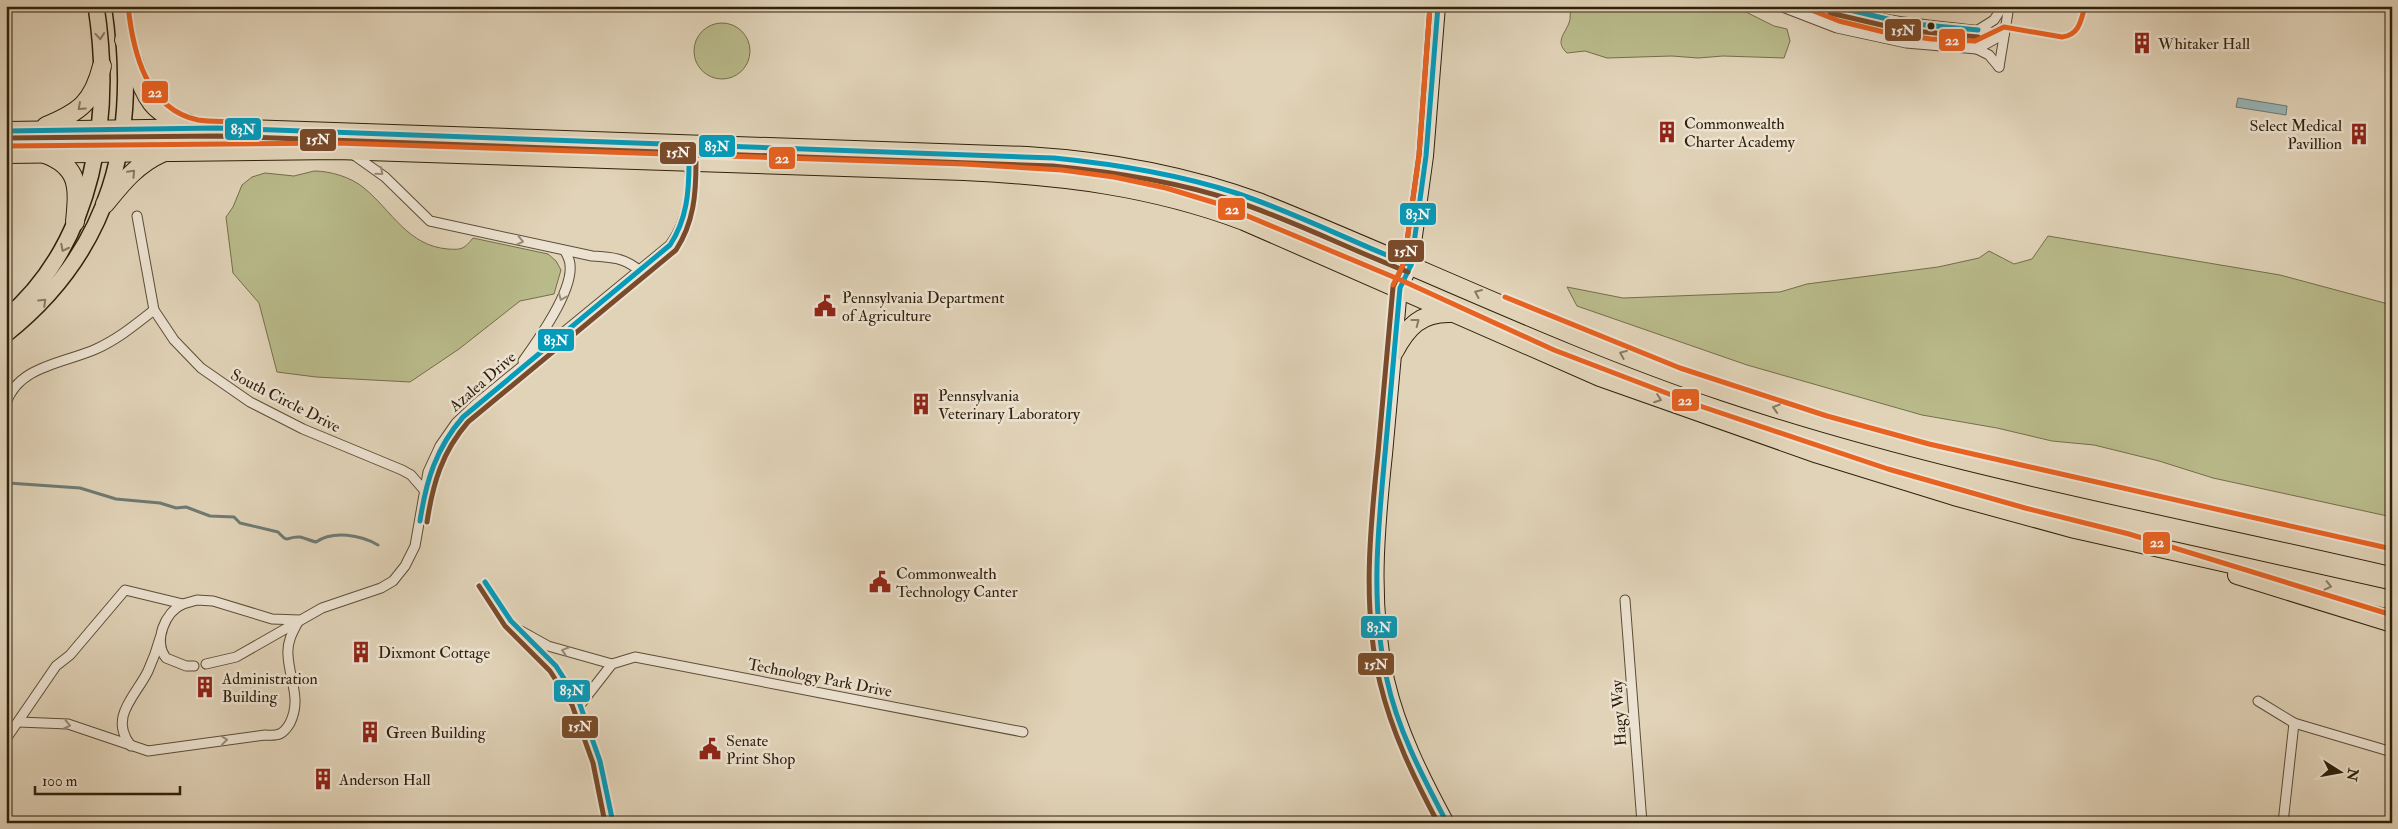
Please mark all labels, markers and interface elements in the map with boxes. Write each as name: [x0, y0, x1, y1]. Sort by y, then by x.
line badge: 15N: [1884, 18, 1922, 42]
unlabelled marker: [1926, 21, 1936, 31]
text: 15N: [1891, 22, 1915, 39]
line badge: 22: [1938, 28, 1966, 52]
building icon: Whitaker Hall: [2129, 30, 2155, 56]
text: 22: [1945, 32, 1959, 49]
one-way arrow: [94, 33, 105, 41]
place label: Whitaker Hall: [2157, 34, 2250, 54]
line badge: 22: [141, 80, 169, 104]
text: 22: [148, 84, 162, 101]
one-way arrow: [77, 102, 86, 111]
place label: Commonwealth Charter Academy: [1684, 114, 1796, 152]
place label: Select Medical Pavillion: [2250, 116, 2342, 154]
line badge: 83N: [224, 117, 262, 141]
building icon: Commonwealth Charter Academy: [1654, 119, 1680, 145]
text: 83N: [231, 121, 256, 138]
building icon: Select Medical Pavillion: [2346, 121, 2372, 147]
line badge: 15N: [299, 128, 337, 152]
text: 15N: [306, 131, 330, 148]
line badge: 83N: [698, 134, 736, 158]
text: 83N: [705, 138, 730, 155]
line badge: 15N: [659, 141, 697, 165]
text: 15N: [666, 144, 690, 161]
line badge: 22: [768, 146, 796, 170]
text: 22: [775, 150, 789, 167]
one-way arrow: [374, 166, 383, 175]
one-way arrow: [126, 169, 135, 178]
line badge: 22: [1217, 197, 1246, 221]
text: 22: [1225, 201, 1239, 218]
line badge: 83N: [1399, 202, 1437, 226]
text: 83N: [1406, 206, 1431, 223]
one-way arrow: [515, 235, 524, 246]
line badge: 15N: [1387, 239, 1425, 263]
one-way arrow: [60, 243, 70, 252]
text: 15N: [1394, 243, 1418, 260]
place label: Pennsylvania Department of Agriculture: [842, 288, 1004, 326]
one-way arrow: [1474, 289, 1483, 300]
one-way arrow: [557, 292, 568, 301]
public building icon: Pennsylvania Department of Agriculture: [812, 293, 838, 319]
one-way arrow: [37, 298, 46, 307]
one-way arrow: [1410, 320, 1419, 328]
line badge: 83N: [537, 328, 575, 352]
text: 83N: [544, 332, 569, 349]
street label: Azalea Drive: [444, 347, 520, 417]
one-way arrow: [1619, 350, 1627, 360]
street label: South Circle Drive: [227, 365, 344, 437]
place label: Pennsylvania Veterinary Laboratory: [938, 386, 1081, 424]
line badge: 22: [1671, 388, 1700, 412]
building icon: Pennsylvania Veterinary Laboratory: [908, 391, 934, 417]
text: 22: [1678, 392, 1692, 409]
one-way arrow: [1653, 393, 1662, 403]
one-way arrow: [1772, 404, 1780, 414]
line badge: 22: [2142, 531, 2171, 555]
text: 22: [2150, 534, 2164, 551]
place label: Commonwealth Technology Canter: [896, 564, 1018, 602]
public building icon: Commonwealth Technology Canter: [867, 569, 893, 595]
one-way arrow: [2324, 580, 2333, 591]
line badge: 83N: [1360, 615, 1398, 639]
text: 83N: [1367, 619, 1392, 636]
building icon: Dixmont Cottage: [348, 639, 374, 665]
place label: Dixmont Cottage: [378, 643, 490, 663]
one-way arrow: [561, 646, 569, 656]
line badge: 15N: [1357, 652, 1395, 676]
street label: Technology Park Drive: [746, 654, 894, 702]
text: 15N: [1364, 656, 1388, 673]
place label: Administration Building: [221, 669, 318, 707]
building icon: Administration Building: [192, 674, 218, 700]
street label: Hagy Way: [1607, 678, 1631, 747]
line badge: 83N: [553, 679, 591, 703]
text: 83N: [560, 682, 585, 699]
line badge: 15N: [561, 715, 599, 739]
text: 15N: [568, 718, 592, 735]
one-way arrow: [63, 719, 72, 730]
building icon: Green Building: [357, 719, 383, 745]
place label: Green Building: [386, 723, 487, 743]
place label: Senate Print Shop: [726, 731, 795, 770]
one-way arrow: [221, 735, 229, 746]
public building icon: Senate Print Shop: [697, 736, 723, 762]
north arrow: [2316, 746, 2366, 796]
scale bar: [35, 764, 180, 796]
building icon: Anderson Hall: [310, 766, 336, 792]
text: N: [2343, 766, 2362, 783]
place label: Anderson Hall: [338, 770, 431, 790]
text: 100 m: [42, 772, 78, 791]

